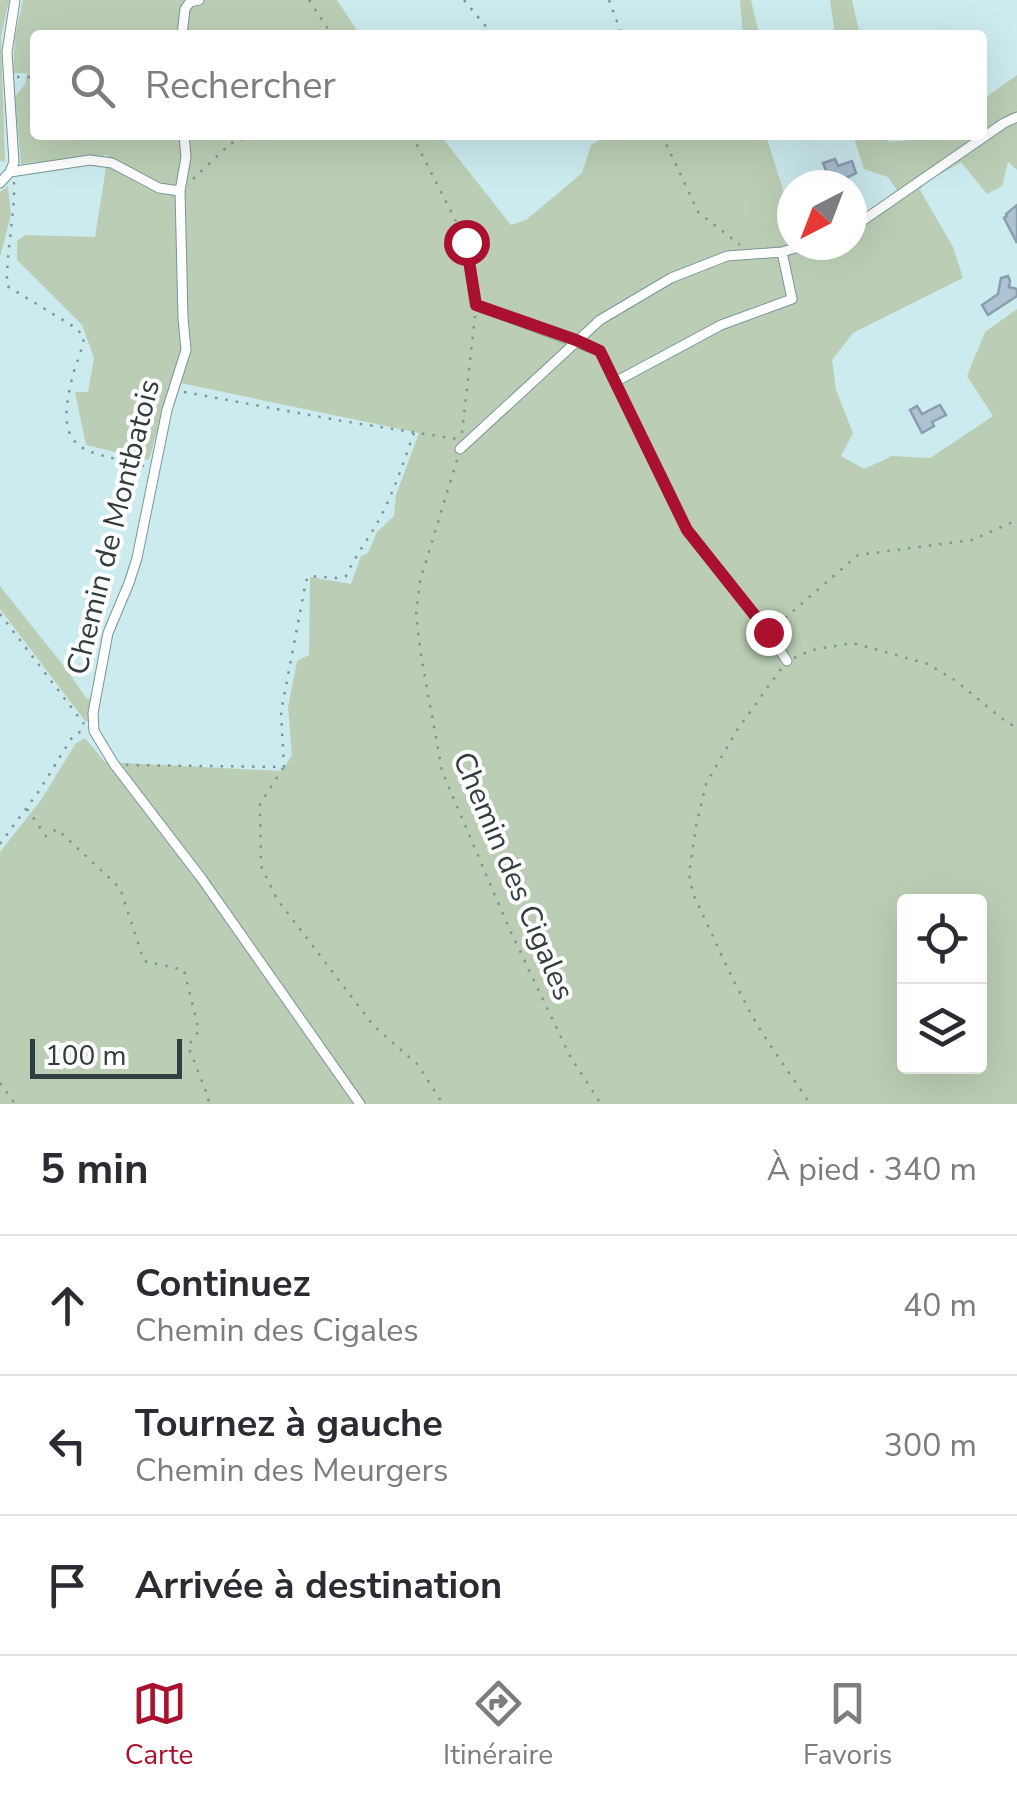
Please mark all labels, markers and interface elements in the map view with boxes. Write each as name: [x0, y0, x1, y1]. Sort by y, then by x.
search box: [30, 30, 987, 140]
icon: search: [65, 58, 120, 113]
text: Rechercher: [145, 60, 336, 111]
north arrow: [777, 170, 867, 260]
route start: [444, 220, 490, 266]
street label: Chemin de Montbatois: [57, 375, 170, 679]
route end: [746, 610, 792, 656]
street label: Chemin des Cigales: [443, 746, 584, 1007]
map controls: [897, 894, 987, 1074]
button: locate: [897, 894, 987, 984]
button: layers: [897, 984, 987, 1074]
scale bar: [30, 1034, 182, 1078]
text: 100 m: [45, 1037, 127, 1075]
text: 5 min: [40, 1141, 149, 1198]
text: À pied · 340 m: [767, 1148, 977, 1191]
text: Continuez: [135, 1258, 310, 1309]
icon: ahead: [40, 1278, 95, 1333]
text: 40 m: [903, 1284, 977, 1327]
text: Chemin des Cigales: [135, 1309, 419, 1352]
text: Tournez à gauche: [135, 1398, 443, 1449]
icon: left: [40, 1418, 95, 1473]
text: 300 m: [884, 1424, 977, 1467]
text: Chemin des Meurgers: [135, 1449, 448, 1492]
icon: arrive: [40, 1558, 95, 1613]
text: Arrivée à destination: [135, 1560, 502, 1611]
tab: Carte: [125, 1676, 193, 1774]
tab: Itinéraire: [443, 1676, 553, 1774]
tab: Favoris: [803, 1676, 892, 1774]

